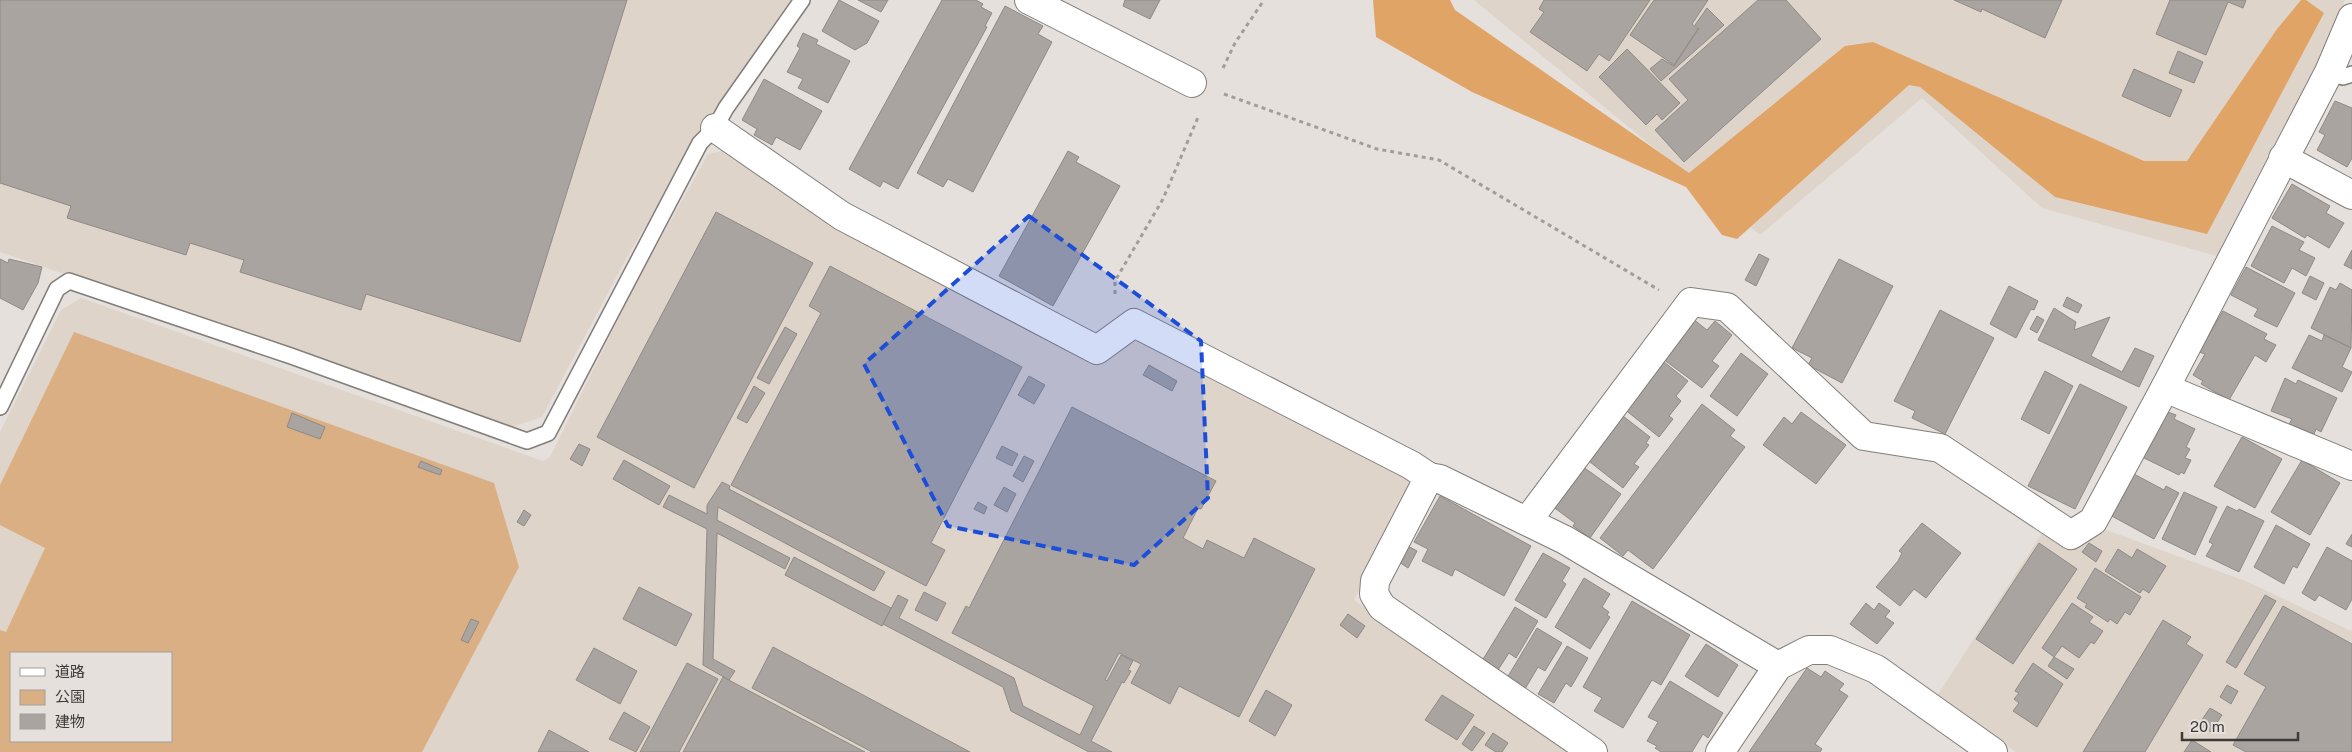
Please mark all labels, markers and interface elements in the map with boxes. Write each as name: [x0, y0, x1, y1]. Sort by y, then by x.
legend: [10, 652, 172, 742]
text: 道路: [55, 663, 85, 680]
text: 公園: [55, 688, 85, 705]
scale bar: [2182, 710, 2298, 742]
text: 建物: [55, 713, 85, 730]
text: 20 m: [2190, 718, 2225, 735]

